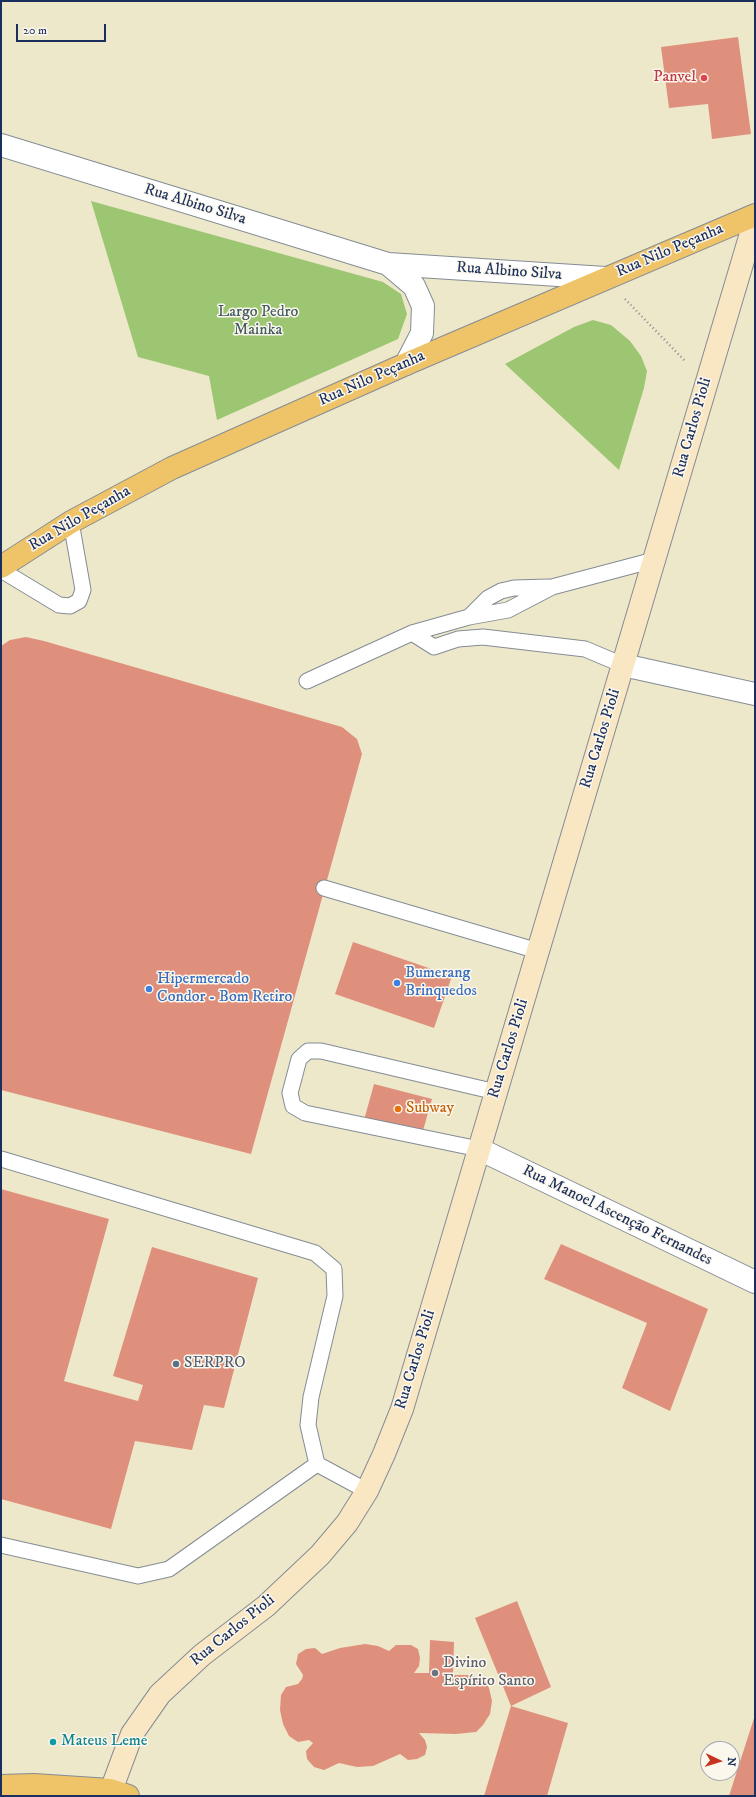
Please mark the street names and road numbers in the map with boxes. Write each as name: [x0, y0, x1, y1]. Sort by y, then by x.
street label: Rua Albino Silva: [142, 180, 248, 230]
street label: Rua Nilo Peçanha: [614, 220, 726, 282]
street label: Rua Albino Silva: [456, 259, 562, 285]
street label: Rua Nilo Peçanha: [316, 347, 428, 411]
street label: Rua Carlos Pioli: [670, 376, 716, 480]
street label: Rua Nilo Peçanha: [26, 482, 134, 556]
street label: Rua Carlos Pioli: [577, 687, 625, 791]
street label: Rua Carlos Pioli: [485, 997, 533, 1101]
street label: Rua Manoel Ascenção Fernandes: [519, 1162, 715, 1270]
street label: Rua Carlos Pioli: [392, 1308, 440, 1412]
street label: Rua Carlos Pioli: [187, 1591, 279, 1671]

